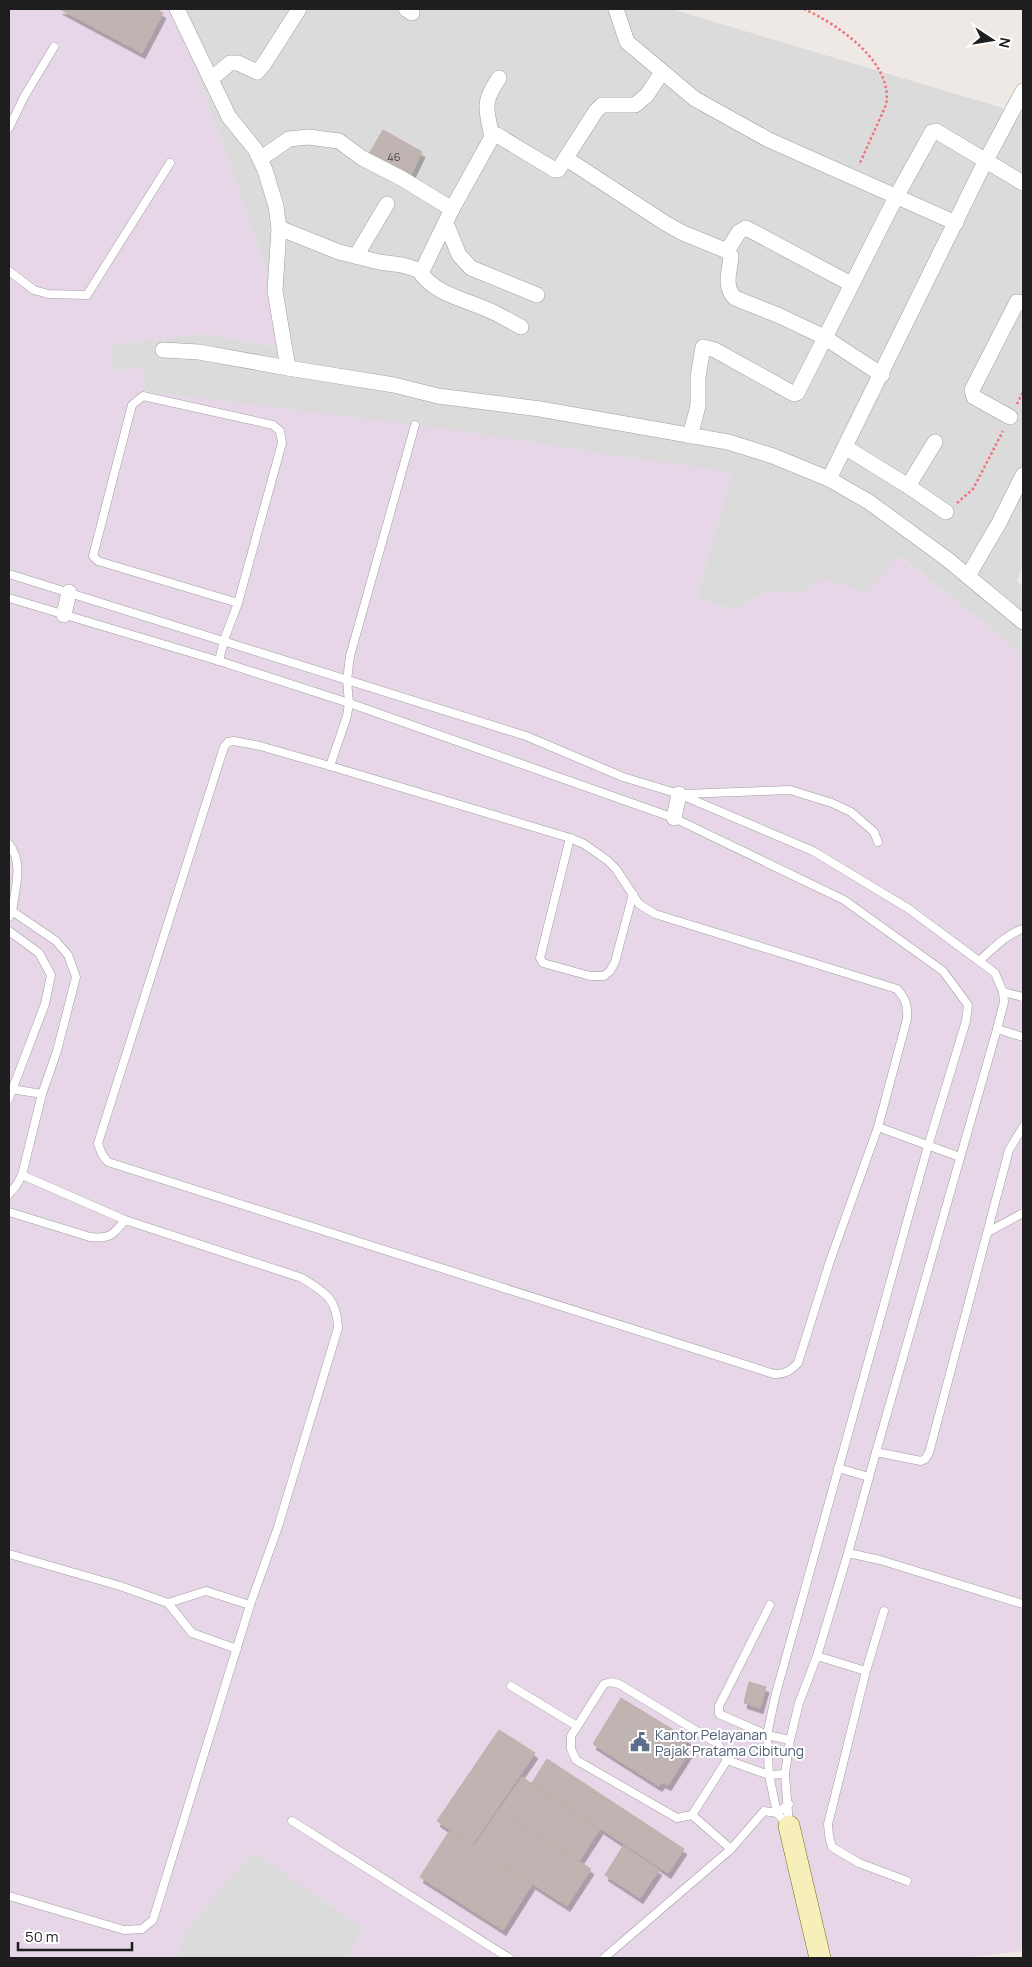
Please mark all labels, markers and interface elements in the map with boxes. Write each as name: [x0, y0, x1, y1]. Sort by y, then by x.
north arrow: [967, 15, 1017, 65]
text: N: [995, 36, 1016, 50]
house number: 46: [387, 149, 401, 164]
place label: Kantor Pelayanan Pajak Pratama Cibitung: [655, 1725, 804, 1760]
public building icon: Kantor Pelayanan Pajak Pratama Cibitung: [629, 1731, 651, 1753]
scale bar: [18, 1920, 131, 1952]
text: 50 m: [25, 1926, 59, 1947]

